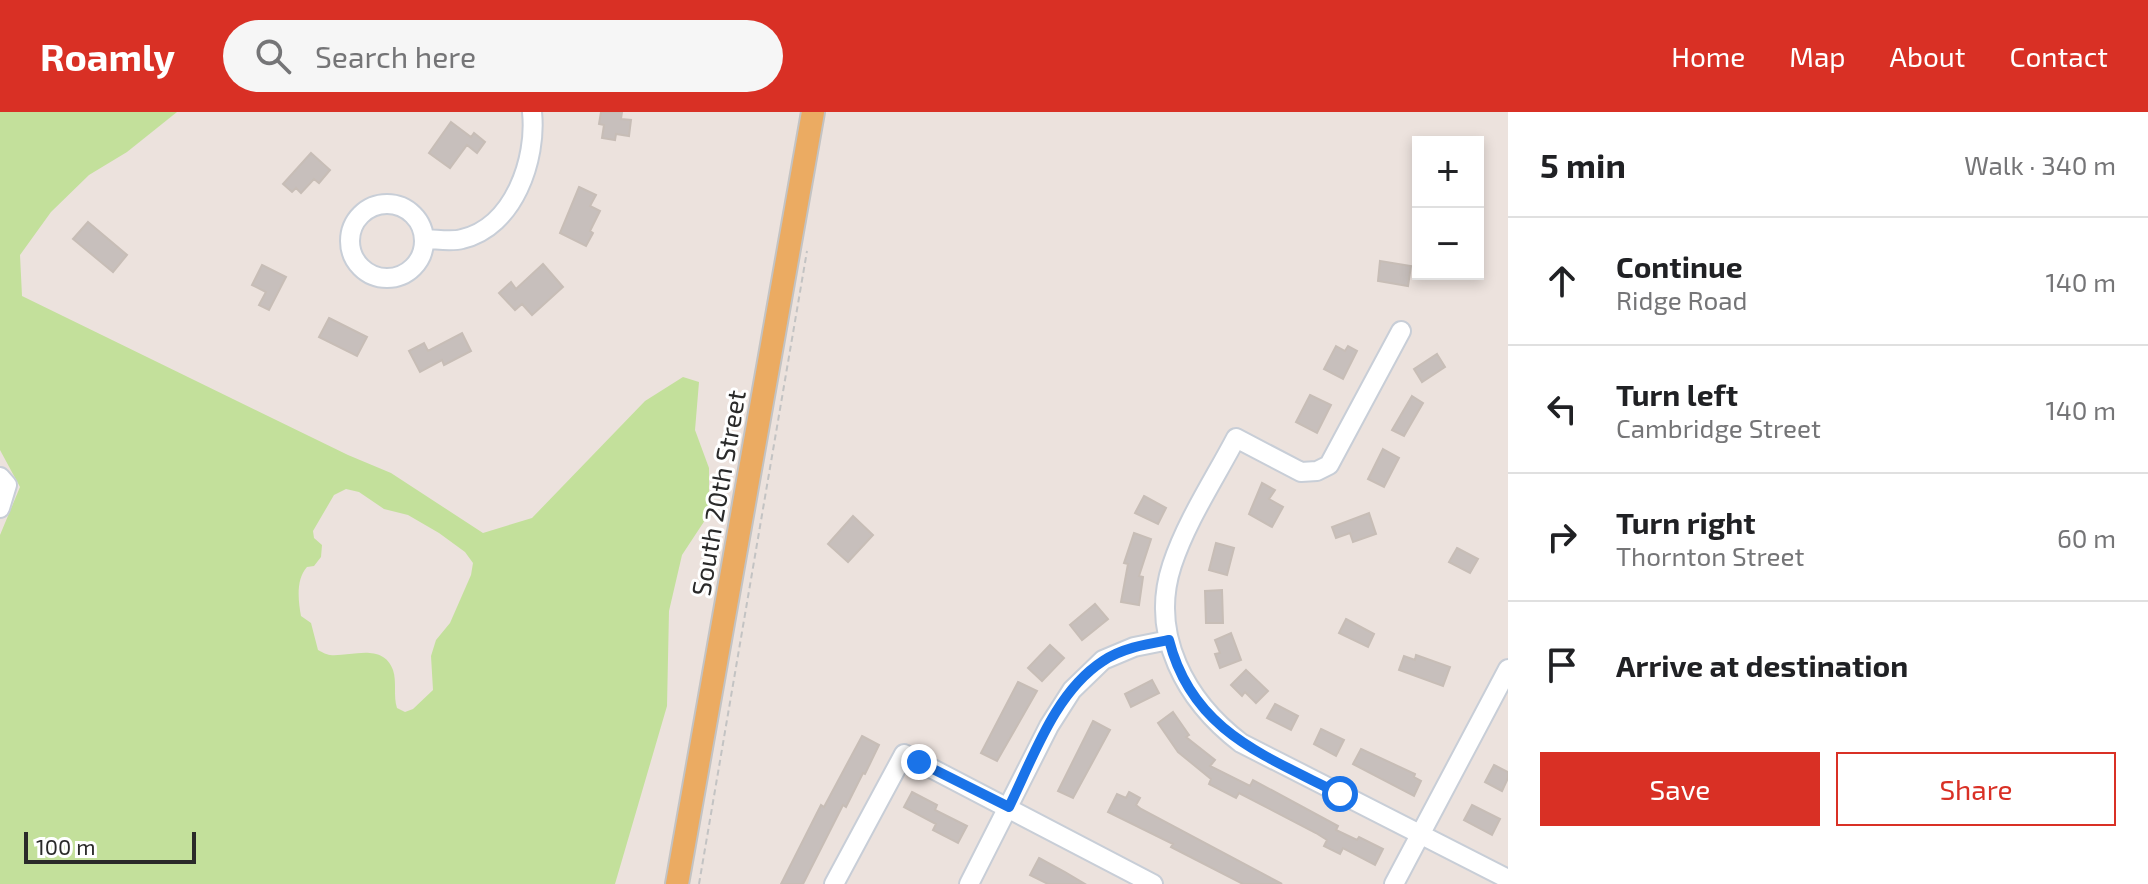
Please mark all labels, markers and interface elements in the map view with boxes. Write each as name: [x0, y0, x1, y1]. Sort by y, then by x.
search box: [223, 20, 783, 92]
text: Roamly: [40, 33, 175, 79]
icon: search: [251, 34, 295, 78]
text: Search here: [315, 38, 476, 74]
text: Home: [1671, 39, 1745, 73]
text: Map: [1789, 39, 1846, 73]
text: About: [1890, 39, 1965, 73]
text: Contact: [2009, 39, 2108, 73]
map controls: [1412, 136, 1484, 280]
button: +: [1412, 136, 1484, 208]
text: 5 min: [1540, 144, 1626, 185]
text: Walk · 340 m: [1964, 149, 2116, 180]
button: −: [1412, 208, 1484, 280]
text: Continue: [1616, 248, 1743, 284]
icon: ahead: [1540, 259, 1584, 303]
text: 140 m: [2045, 266, 2116, 297]
text: Ridge Road: [1616, 284, 1747, 315]
text: Turn left: [1616, 376, 1738, 412]
street label: South 20th Street: [684, 387, 751, 598]
icon: left: [1540, 387, 1584, 431]
text: 140 m: [2045, 394, 2116, 425]
text: Cambridge Street: [1616, 412, 1821, 443]
text: Turn right: [1616, 504, 1756, 540]
icon: right: [1540, 515, 1584, 559]
text: 60 m: [2057, 522, 2116, 553]
text: Thornton Street: [1616, 540, 1804, 571]
icon: arrive: [1540, 643, 1584, 687]
text: Arrive at destination: [1616, 647, 1908, 683]
route end: [901, 744, 937, 780]
button: Save: [1540, 752, 1820, 826]
button: Share: [1836, 752, 2116, 826]
route start: [1322, 776, 1358, 812]
scale bar: [24, 828, 196, 864]
text: 100 m: [36, 833, 95, 859]

